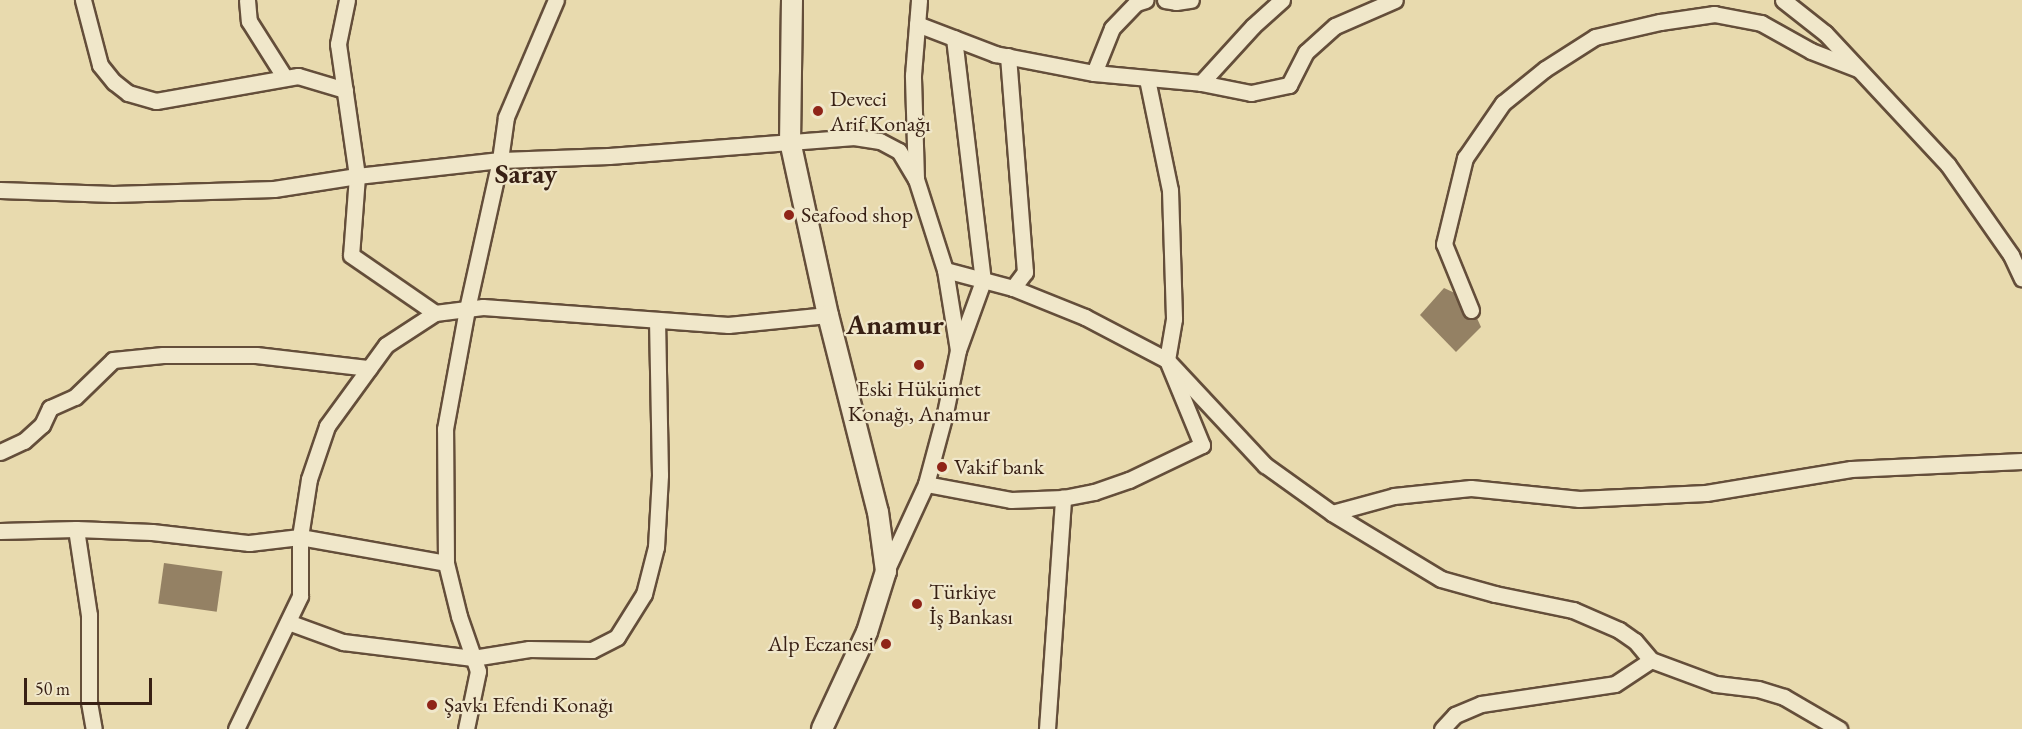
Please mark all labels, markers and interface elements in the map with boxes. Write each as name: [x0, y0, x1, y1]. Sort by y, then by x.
place label: Deveci Arif Konağı: [830, 85, 931, 136]
marker: Deveci Arif Konağı: [811, 104, 825, 118]
district label: Saray: [495, 156, 557, 190]
place label: Seafood shop: [801, 202, 913, 228]
marker: Seafood shop: [782, 208, 796, 222]
district label: Anamur: [846, 307, 944, 341]
marker: Eski Hükümet Konağı, Anamur: [912, 358, 926, 372]
place label: Eski Hükümet Konağı, Anamur: [848, 375, 990, 427]
place label: Vakif bank: [954, 454, 1044, 480]
marker: Vakif bank: [935, 460, 949, 474]
place label: Türkiye İş Bankası: [929, 578, 1013, 630]
marker: Türkiye İş Bankası: [910, 597, 924, 611]
place label: Alp Eczanesi: [768, 631, 874, 657]
marker: Alp Eczanesi: [879, 637, 893, 651]
scale bar: [27, 666, 154, 704]
text: 50 m: [35, 677, 70, 700]
place label: Şavkı Efendi Konağı: [444, 692, 614, 718]
marker: Şavkı Efendi Konağı: [425, 698, 439, 712]

